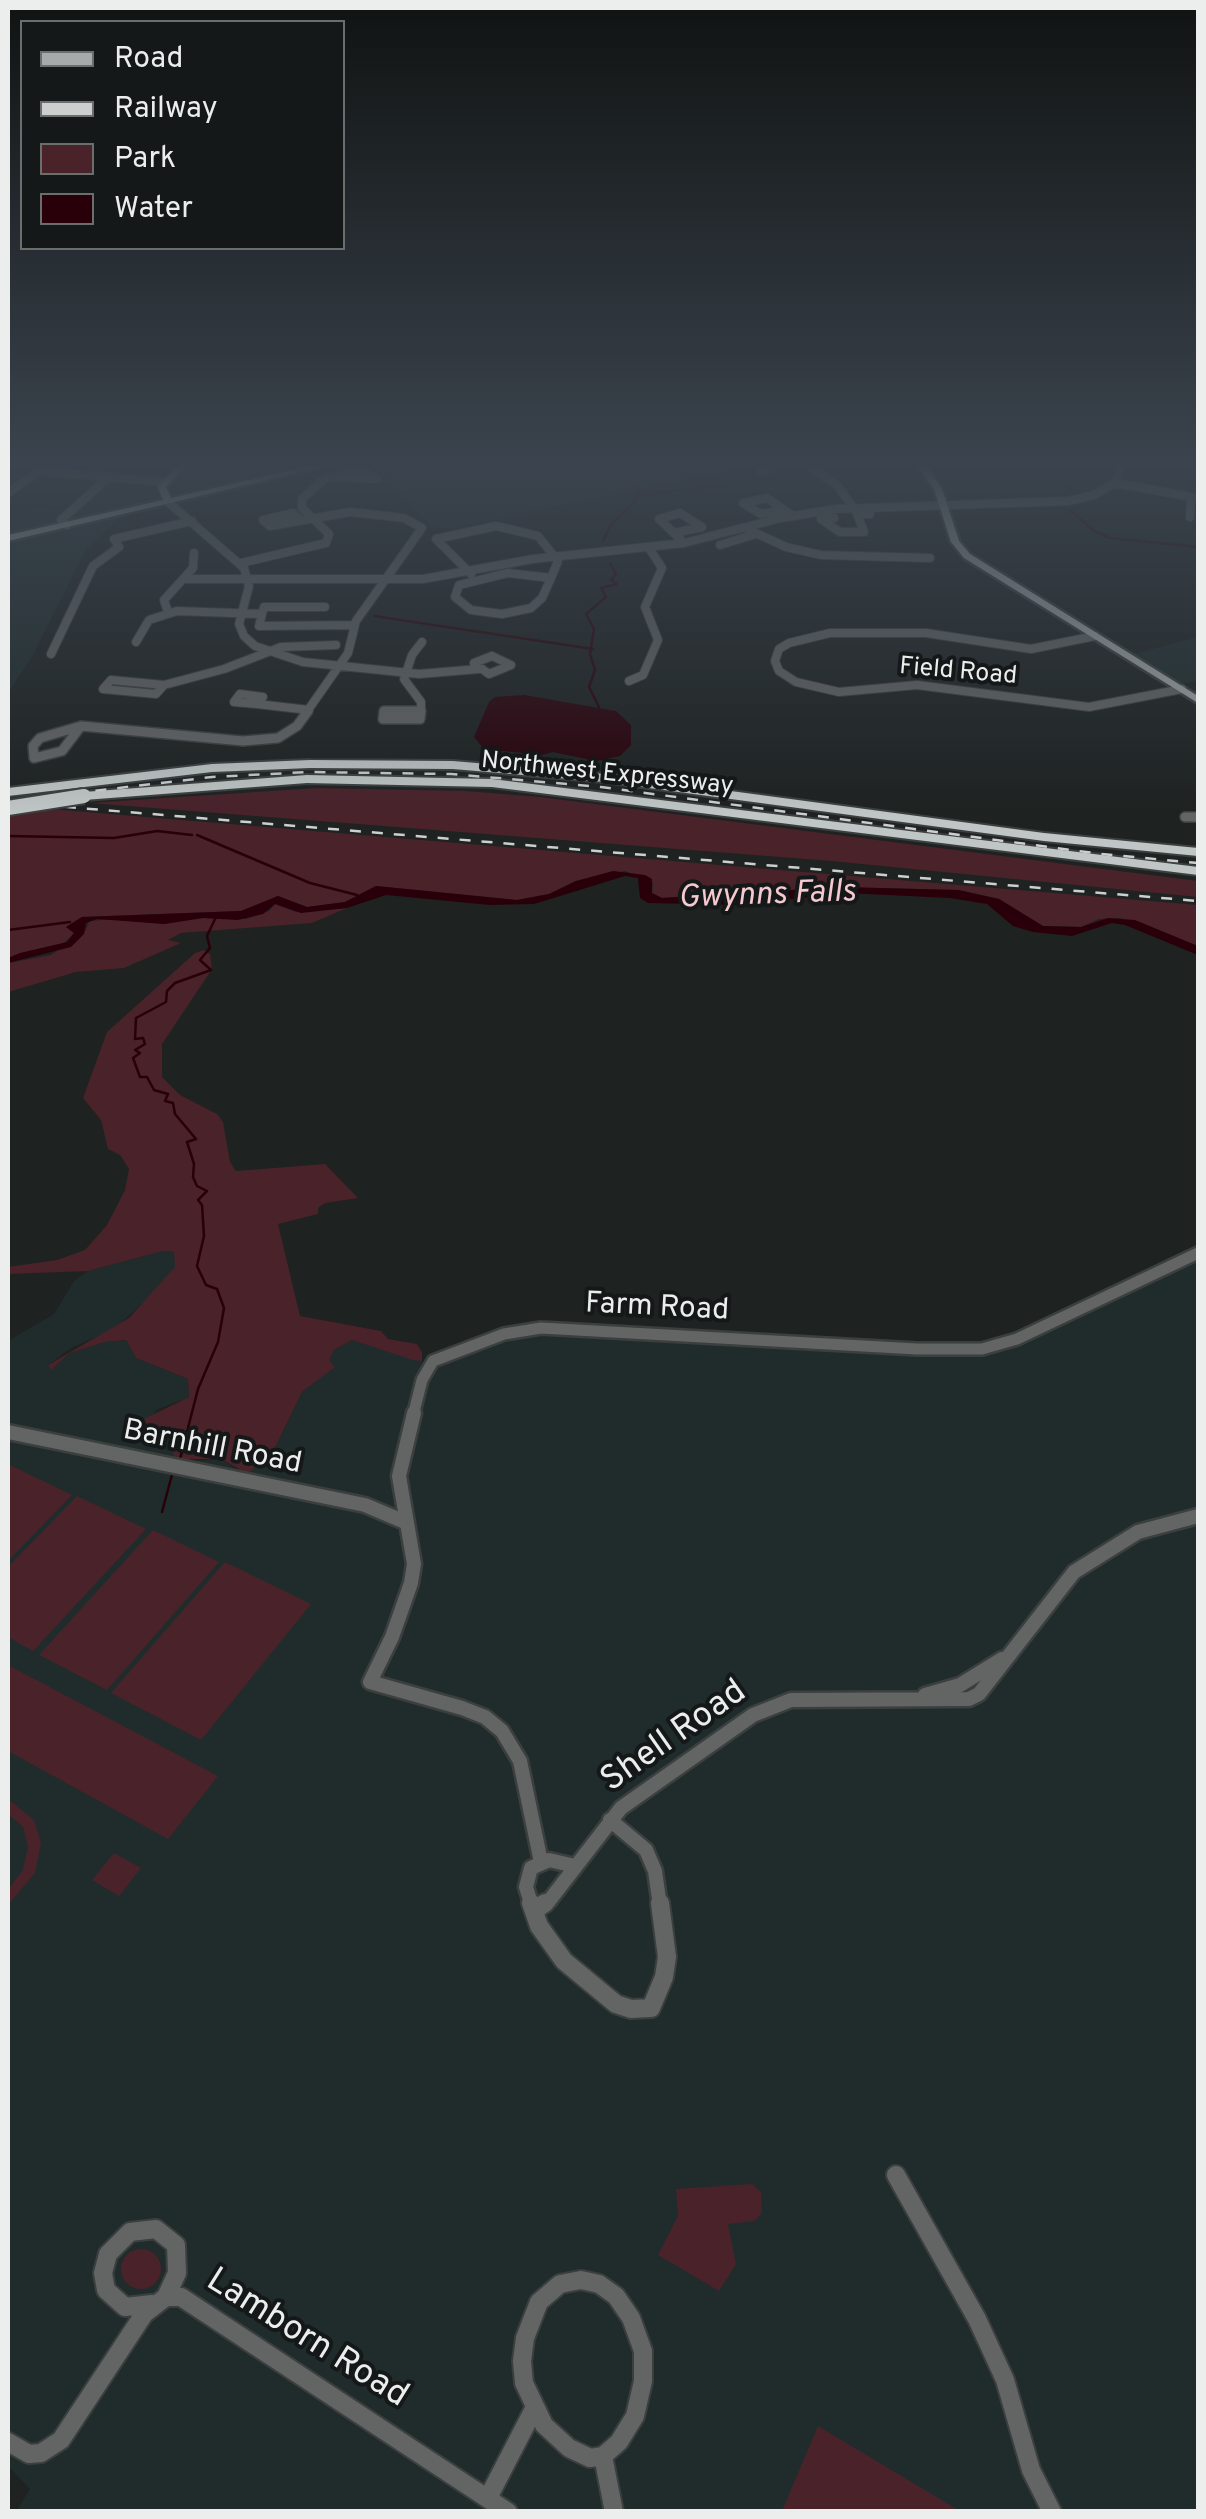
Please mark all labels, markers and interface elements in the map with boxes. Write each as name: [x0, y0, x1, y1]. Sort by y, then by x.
legend: [20, 20, 345, 250]
text: Road: [114, 41, 183, 78]
text: Railway: [114, 91, 218, 128]
text: Park: [114, 141, 176, 178]
text: Water: [114, 191, 193, 228]
street label: Field Road: [898, 653, 1018, 693]
street label: Northwest Expressway: [479, 747, 735, 803]
water label: Gwynns Falls: [678, 875, 856, 919]
street label: Farm Road: [584, 1287, 730, 1331]
street label: Barnhill Road: [120, 1414, 304, 1484]
street label: Shell Road: [594, 1673, 756, 1803]
street label: Lamborn Road: [197, 2261, 415, 2419]

